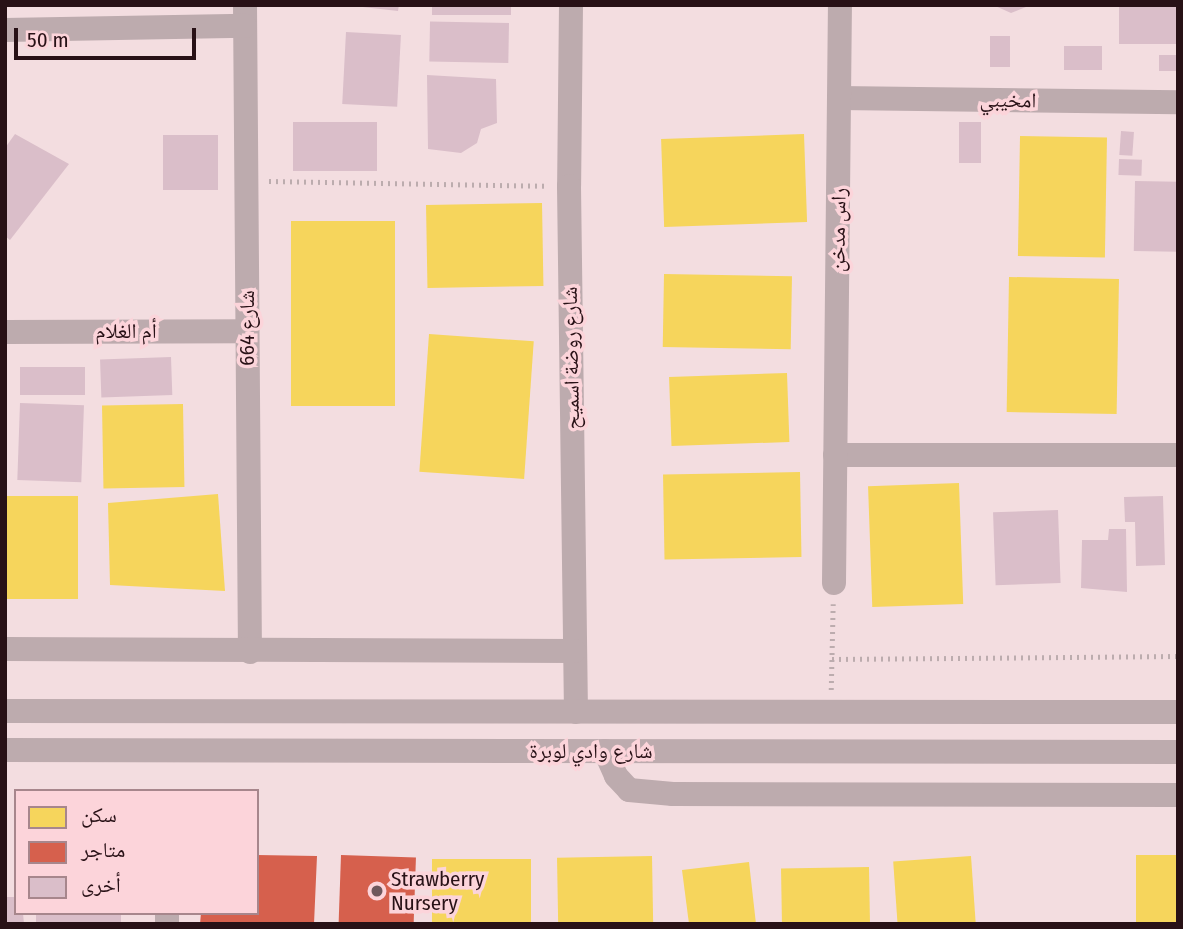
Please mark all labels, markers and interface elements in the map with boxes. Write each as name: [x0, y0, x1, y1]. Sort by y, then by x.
scale bar: [18, 14, 200, 58]
text: 50 m: [27, 27, 69, 53]
street label: امخيبي: [979, 87, 1037, 113]
street label: راس مدخن: [825, 188, 851, 272]
street label: شارع روضة اسميح: [557, 286, 585, 430]
street label: شارع 664: [234, 290, 260, 366]
street label: أم الغلام: [95, 318, 157, 344]
street label: شارع وادي لوبرة: [529, 738, 653, 764]
legend: [14, 789, 259, 915]
text: سكن: [81, 802, 117, 828]
text: متاجر: [81, 837, 125, 863]
place label: Strawberry Nursery: [391, 866, 484, 916]
text: أخرى: [81, 872, 121, 898]
marker: Strawberry Nursery: [369, 883, 385, 899]

